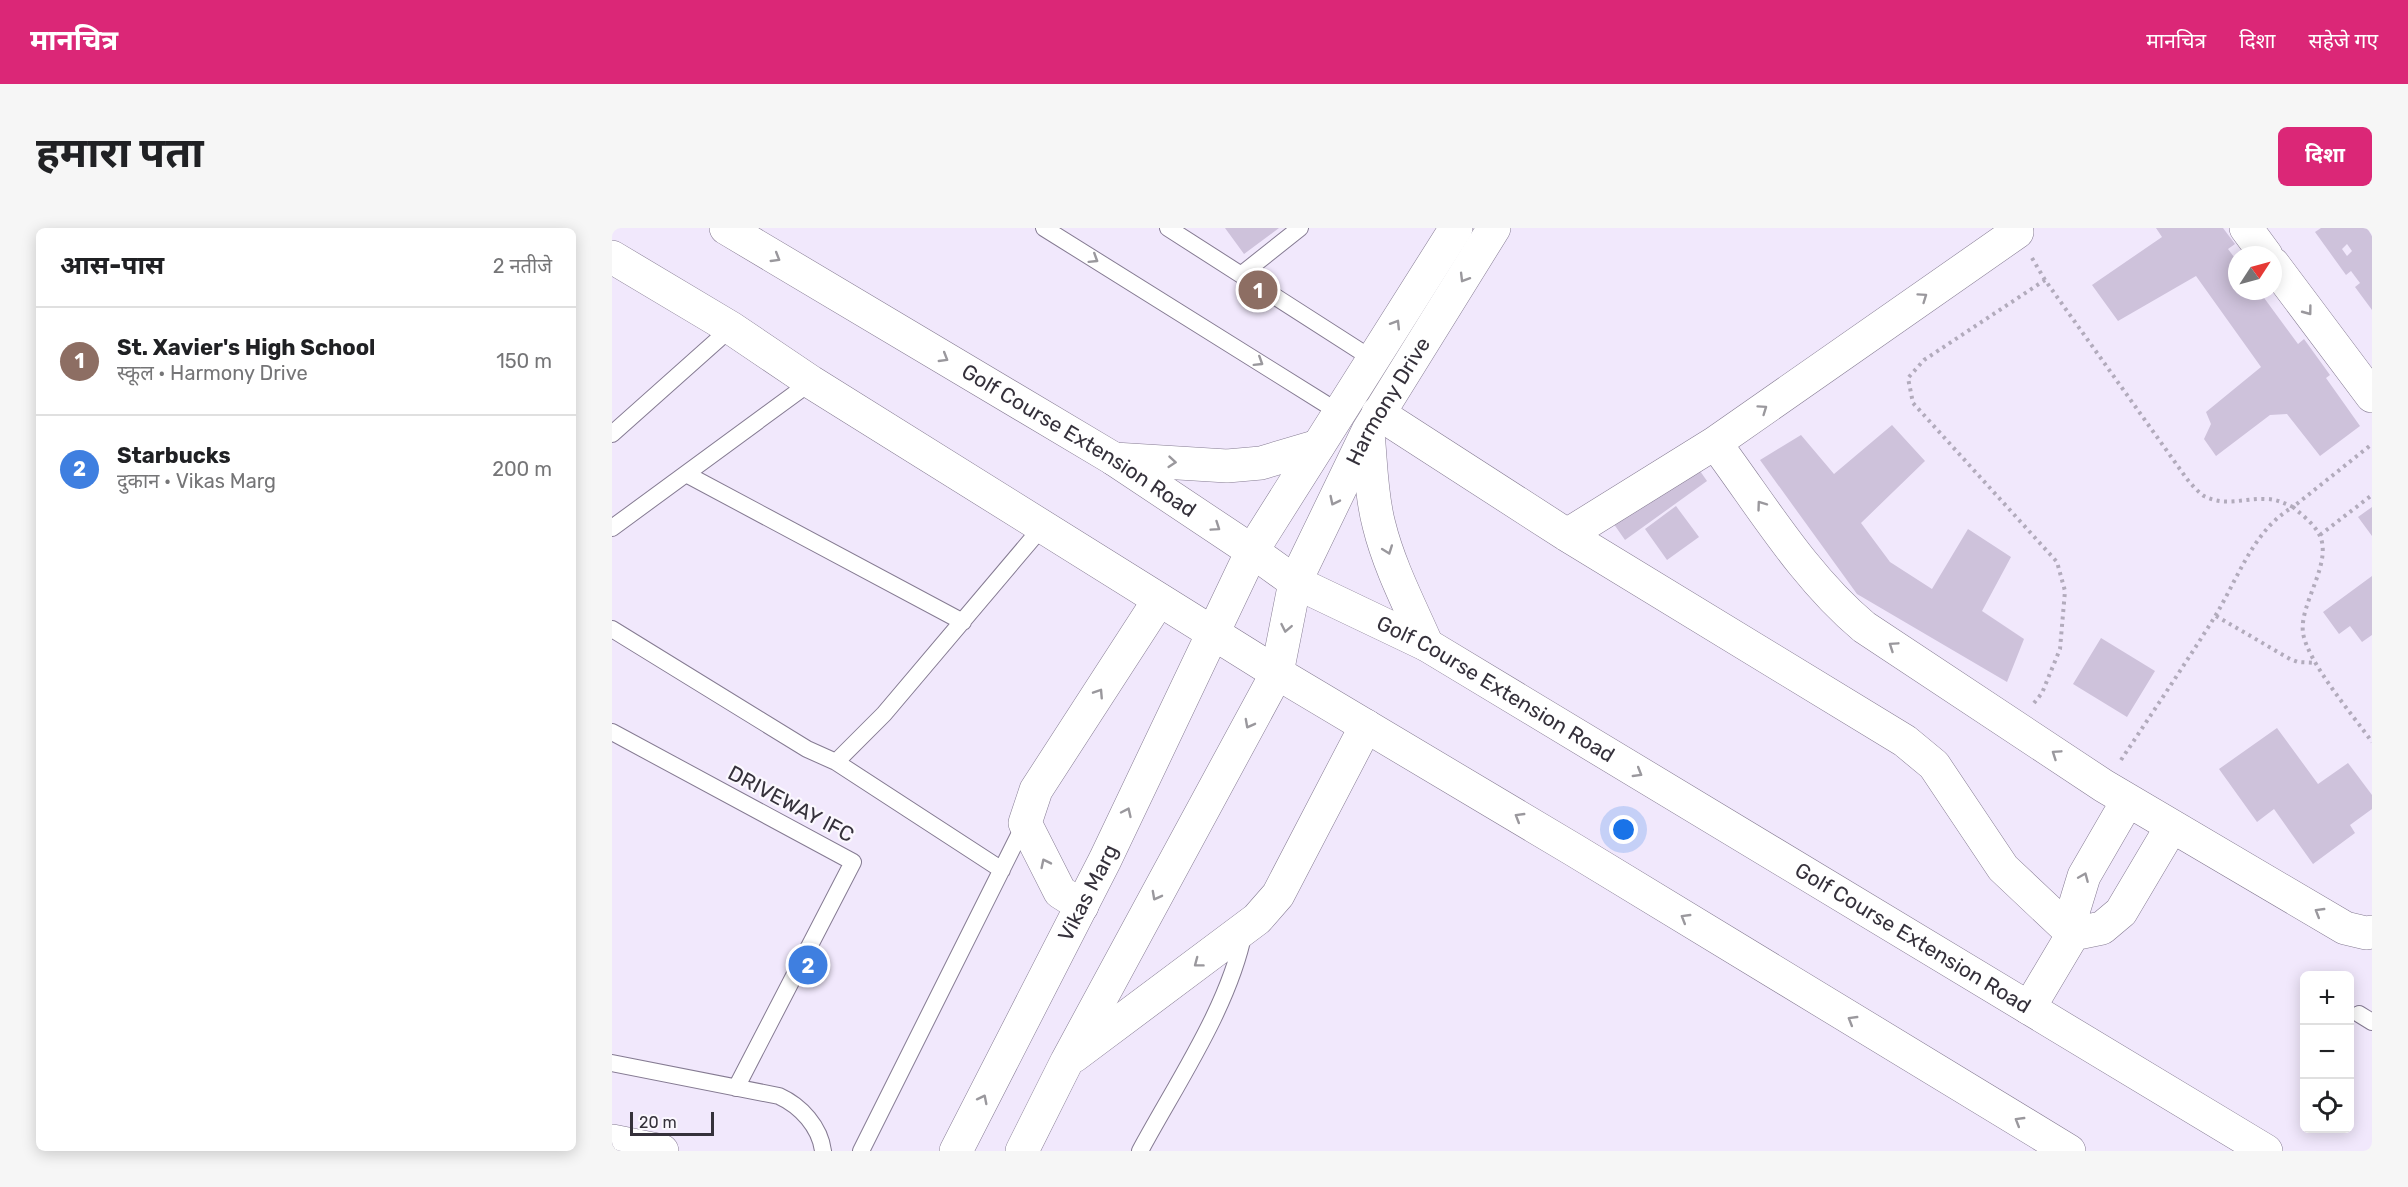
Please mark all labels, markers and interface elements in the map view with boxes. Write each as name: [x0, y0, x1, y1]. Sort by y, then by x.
text: मानचित्र: [30, 24, 118, 57]
text: मानचित्र: [2146, 28, 2206, 53]
text: दिशा: [2239, 28, 2275, 53]
text: सहेजे गए: [2308, 28, 2378, 53]
button: दिशा: [2278, 127, 2372, 186]
text: हमारा पता: [36, 128, 204, 178]
north arrow: [2228, 246, 2282, 300]
text: आस-पास: [60, 250, 164, 281]
one-way arrow: [770, 251, 780, 262]
one-way arrow: [1087, 252, 1098, 263]
text: 2 नतीजे: [493, 254, 552, 278]
pin: 1: [1238, 268, 1278, 312]
one-way arrow: [1459, 272, 1471, 282]
one-way arrow: [1916, 293, 1927, 304]
one-way arrow: [2301, 304, 2312, 315]
one-way arrow: [1389, 320, 1400, 331]
street label: Harmony Drive: [1340, 332, 1435, 469]
text: St. Xavier's High School: [117, 334, 375, 361]
text: 1: [75, 349, 84, 373]
text: 150 m: [496, 349, 552, 373]
one-way arrow: [938, 350, 948, 362]
one-way arrow: [1253, 355, 1263, 367]
street label: Golf Course Extension Road: [957, 358, 1201, 522]
text: स्कूल · Harmony Drive: [117, 361, 308, 385]
one-way arrow: [1757, 405, 1768, 416]
text: Starbucks: [117, 442, 231, 469]
one-way arrow: [1167, 455, 1176, 468]
text: 2: [73, 457, 86, 481]
text: 200 m: [492, 457, 552, 481]
text: दुकान · Vikas Marg: [117, 469, 276, 493]
one-way arrow: [1330, 494, 1342, 505]
one-way arrow: [1757, 501, 1768, 512]
one-way arrow: [1210, 520, 1221, 531]
one-way arrow: [1380, 544, 1393, 555]
street label: Golf Course Extension Road: [1373, 610, 1619, 767]
one-way arrow: [1280, 622, 1293, 632]
one-way arrow: [1889, 642, 1900, 653]
one-way arrow: [1091, 689, 1103, 699]
one-way arrow: [1245, 718, 1256, 729]
one-way arrow: [2052, 750, 2063, 761]
street label: DRIVEWAY IFC: [724, 760, 859, 847]
one-way arrow: [1632, 765, 1642, 777]
one-way arrow: [1120, 808, 1132, 819]
one-way arrow: [1515, 813, 1525, 824]
your location: [1609, 815, 1638, 844]
street label: Vikas Marg: [1053, 840, 1123, 945]
street label: Golf Course Extension Road: [1791, 857, 2036, 1018]
one-way arrow: [1040, 859, 1052, 870]
one-way arrow: [2077, 873, 2089, 884]
one-way arrow: [1152, 890, 1163, 900]
one-way arrow: [2315, 908, 2325, 920]
one-way arrow: [1681, 914, 1691, 926]
pin: 2: [788, 942, 828, 988]
one-way arrow: [1194, 956, 1205, 967]
map controls: [2300, 971, 2354, 1133]
button: +: [2300, 971, 2354, 1025]
one-way arrow: [1848, 1016, 1858, 1028]
button: −: [2300, 1025, 2354, 1079]
button: locate: [2300, 1079, 2354, 1133]
one-way arrow: [976, 1095, 987, 1105]
scale bar: [630, 1109, 714, 1136]
text: 20 m: [639, 1113, 677, 1132]
one-way arrow: [2015, 1116, 2025, 1128]

